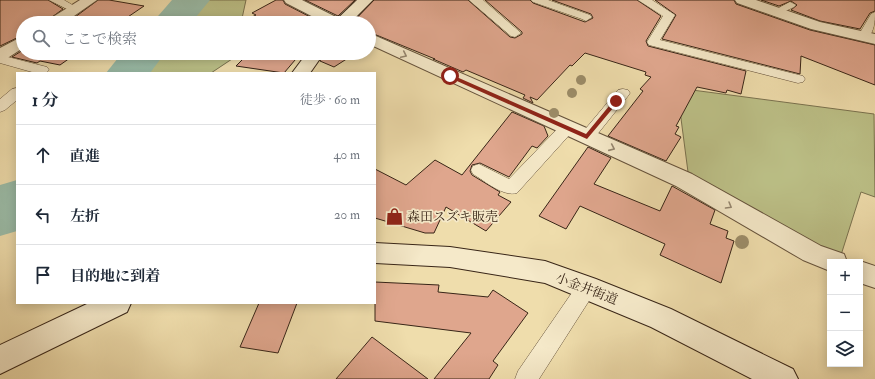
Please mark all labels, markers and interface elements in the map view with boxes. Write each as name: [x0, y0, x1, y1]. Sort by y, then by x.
search box: [16, 16, 376, 60]
icon: search: [30, 27, 52, 49]
text: ここで検索: [62, 30, 137, 49]
one-way arrow: [400, 50, 408, 58]
route start: [441, 67, 459, 85]
text: 1 分: [32, 90, 59, 111]
text: 徒歩 · 60 m: [300, 92, 360, 108]
route end: [607, 92, 625, 110]
one-way arrow: [608, 143, 616, 151]
icon: ahead: [32, 144, 54, 166]
text: 直進: [70, 147, 100, 166]
text: 40 m: [334, 147, 360, 163]
one-way arrow: [725, 201, 732, 208]
icon: left: [32, 204, 54, 226]
shop icon: 森田スズキ販売: [384, 206, 404, 226]
text: 左折: [70, 207, 100, 226]
text: 20 m: [334, 207, 360, 223]
place label: 森田スズキ販売: [407, 209, 498, 225]
map controls: [827, 259, 863, 367]
button: +: [827, 259, 863, 295]
icon: arrive: [32, 264, 54, 286]
text: 目的地に到着: [70, 267, 160, 286]
street label: 小金井街道: [553, 270, 620, 308]
button: −: [827, 295, 863, 331]
button: layers: [827, 331, 863, 367]

